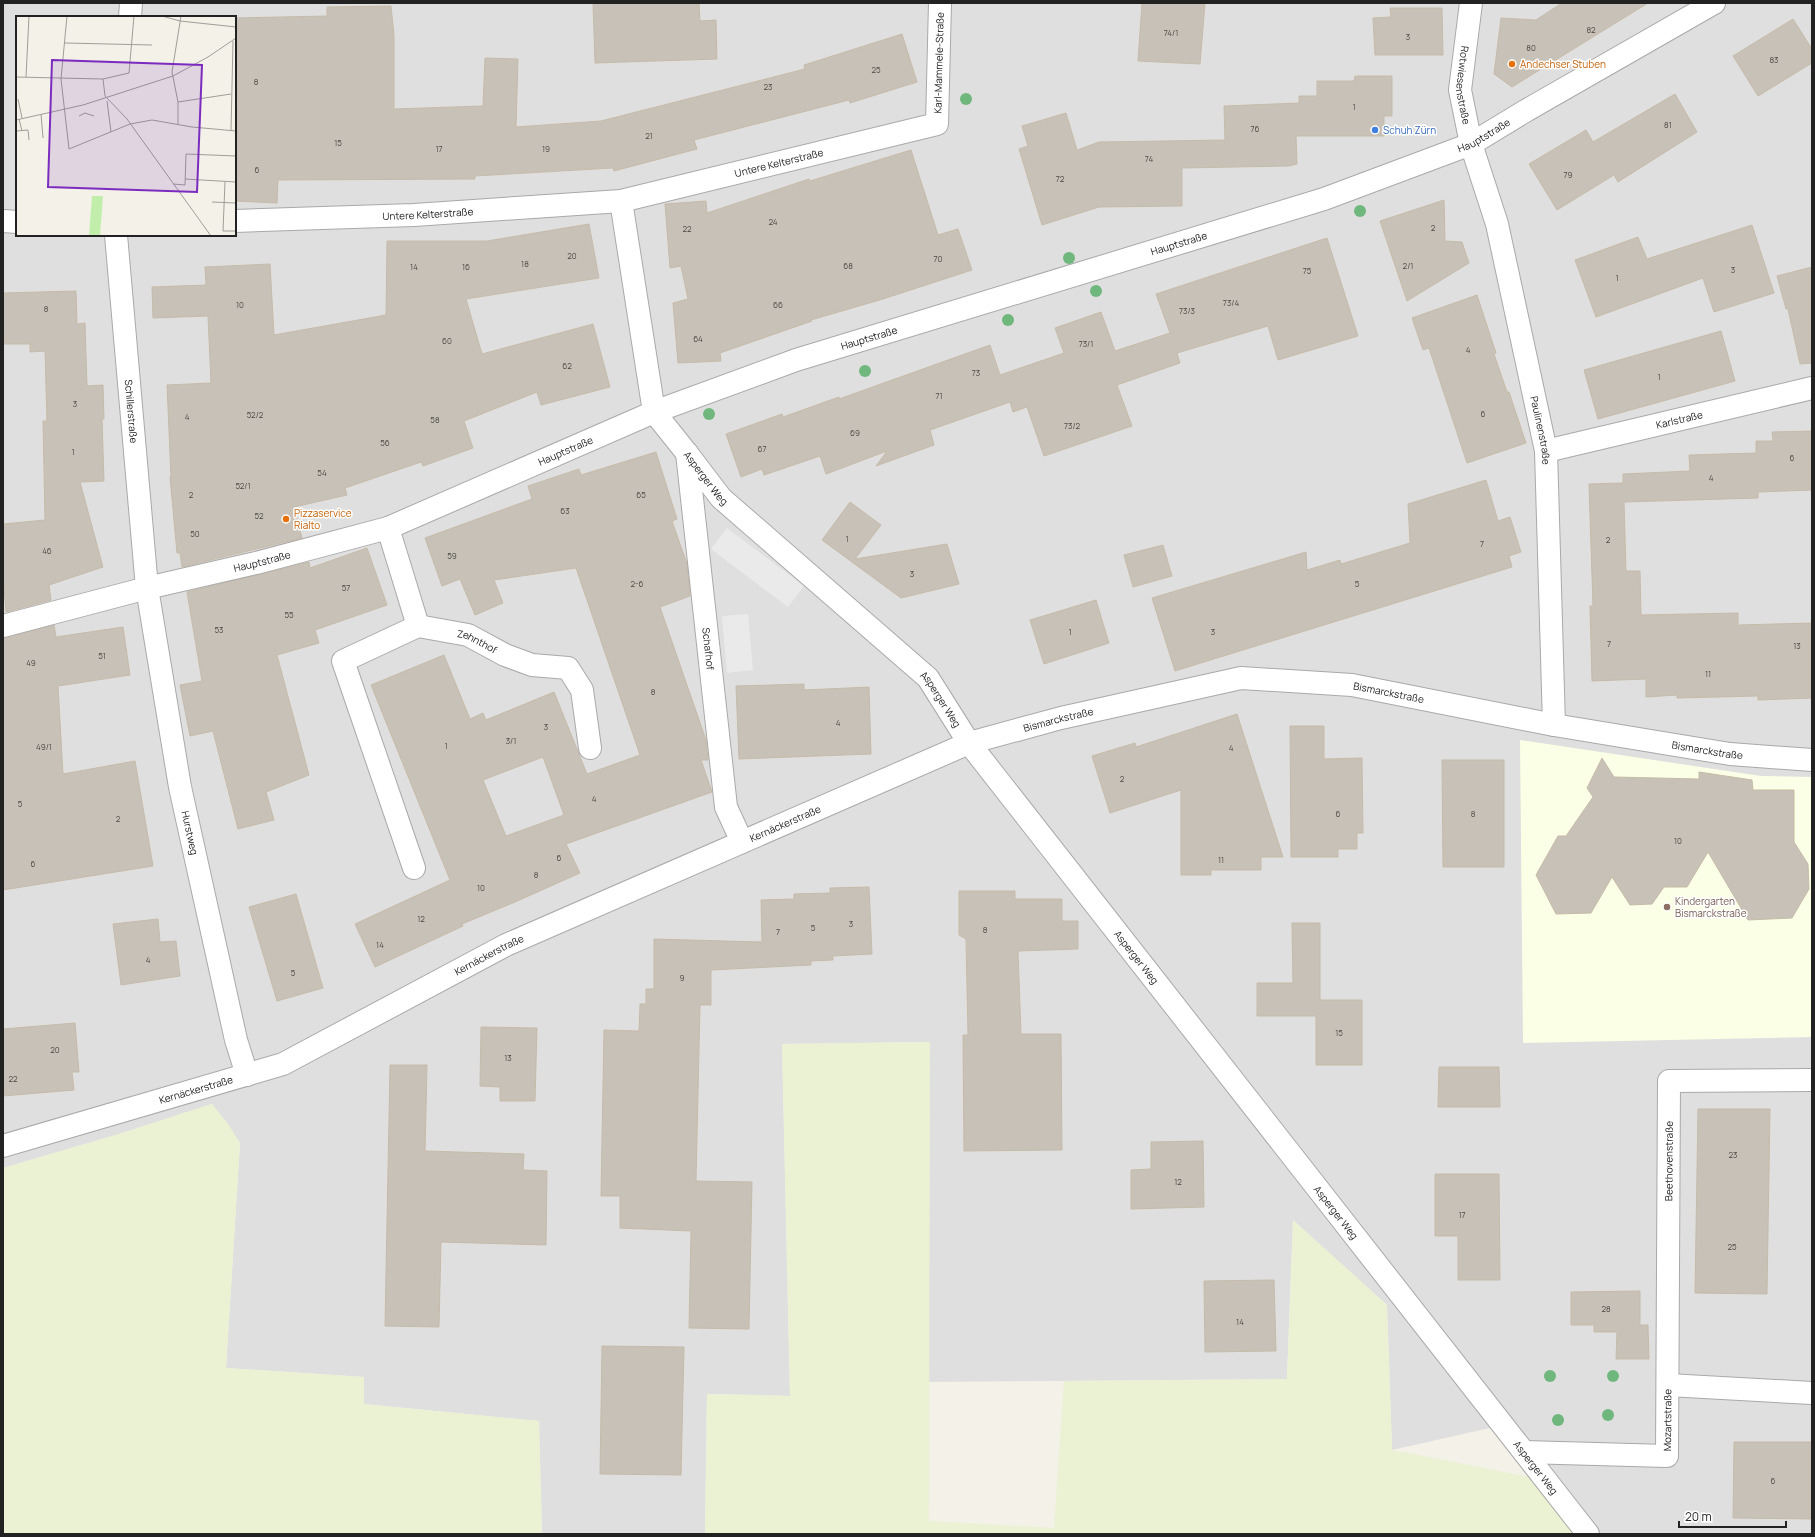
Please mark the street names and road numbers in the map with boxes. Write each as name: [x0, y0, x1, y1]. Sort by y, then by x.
street label: Karl-Mammele-Straße: [930, 12, 947, 114]
street label: Rotwiesenstraße: [1453, 45, 1474, 126]
street label: Hauptstraße: [1456, 115, 1513, 155]
street label: Untere Kelterstraße: [733, 145, 825, 180]
street label: Untere Kelterstraße: [382, 204, 474, 223]
street label: Hauptstraße: [1149, 228, 1209, 258]
street label: Hauptstraße: [839, 322, 899, 353]
street label: Schillerstraße: [122, 379, 141, 444]
street label: Paulinenstraße: [1527, 395, 1553, 465]
street label: Karlstraße: [1655, 407, 1704, 432]
street label: Hauptstraße: [536, 432, 595, 469]
street label: Asperger Weg: [681, 448, 731, 508]
street label: Hauptstraße: [232, 547, 292, 575]
street label: Zehnthof: [456, 626, 500, 657]
street label: Schafhof: [699, 627, 718, 671]
street label: Asperger Weg: [918, 668, 964, 730]
street label: Bismarckstraße: [1352, 678, 1425, 706]
street label: Bismarckstraße: [1022, 704, 1095, 735]
street label: Bismarckstraße: [1671, 738, 1744, 762]
street label: Kernäckerstraße: [747, 802, 823, 845]
street label: Hurstweg: [178, 809, 202, 856]
street label: Asperger Weg: [1111, 927, 1162, 987]
street label: Kernäckerstraße: [452, 931, 526, 978]
street label: Kernäckerstraße: [157, 1072, 235, 1107]
street label: Beethovenstraße: [1661, 1121, 1676, 1201]
street label: Asperger Weg: [1311, 1182, 1362, 1242]
street label: Mozartstraße: [1660, 1389, 1674, 1451]
street label: Asperger Weg: [1510, 1438, 1561, 1497]

